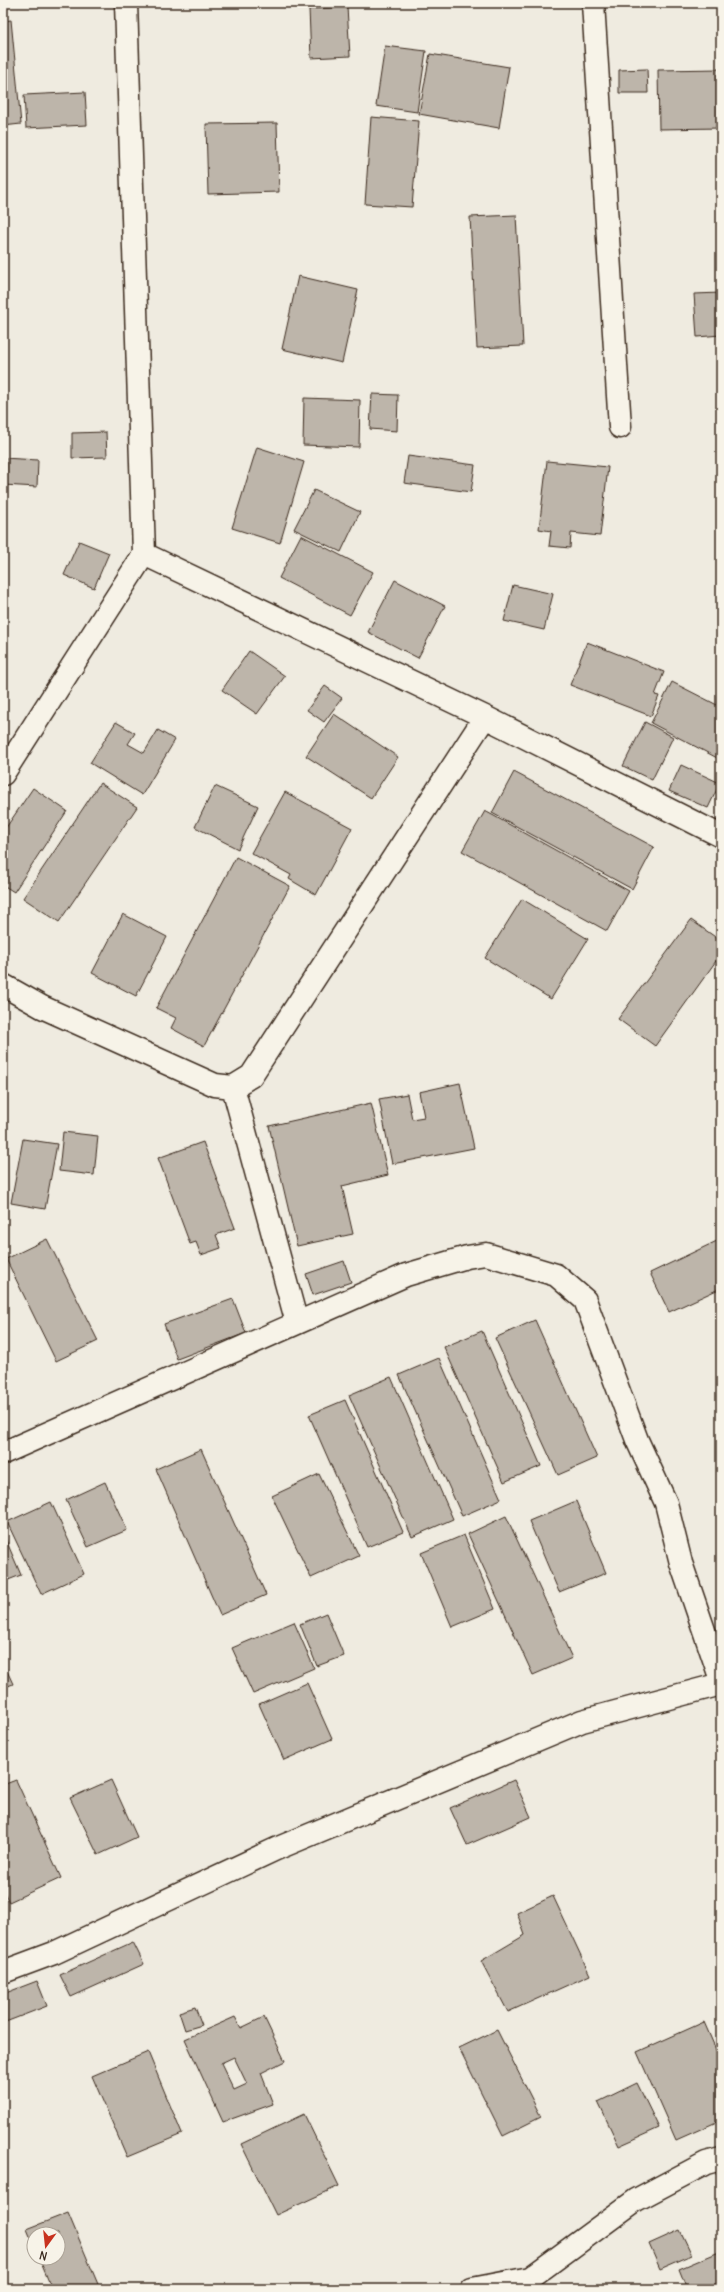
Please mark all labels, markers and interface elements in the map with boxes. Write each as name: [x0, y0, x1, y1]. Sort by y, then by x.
north arrow: [26, 2226, 66, 2266]
text: N: [38, 2248, 49, 2263]

